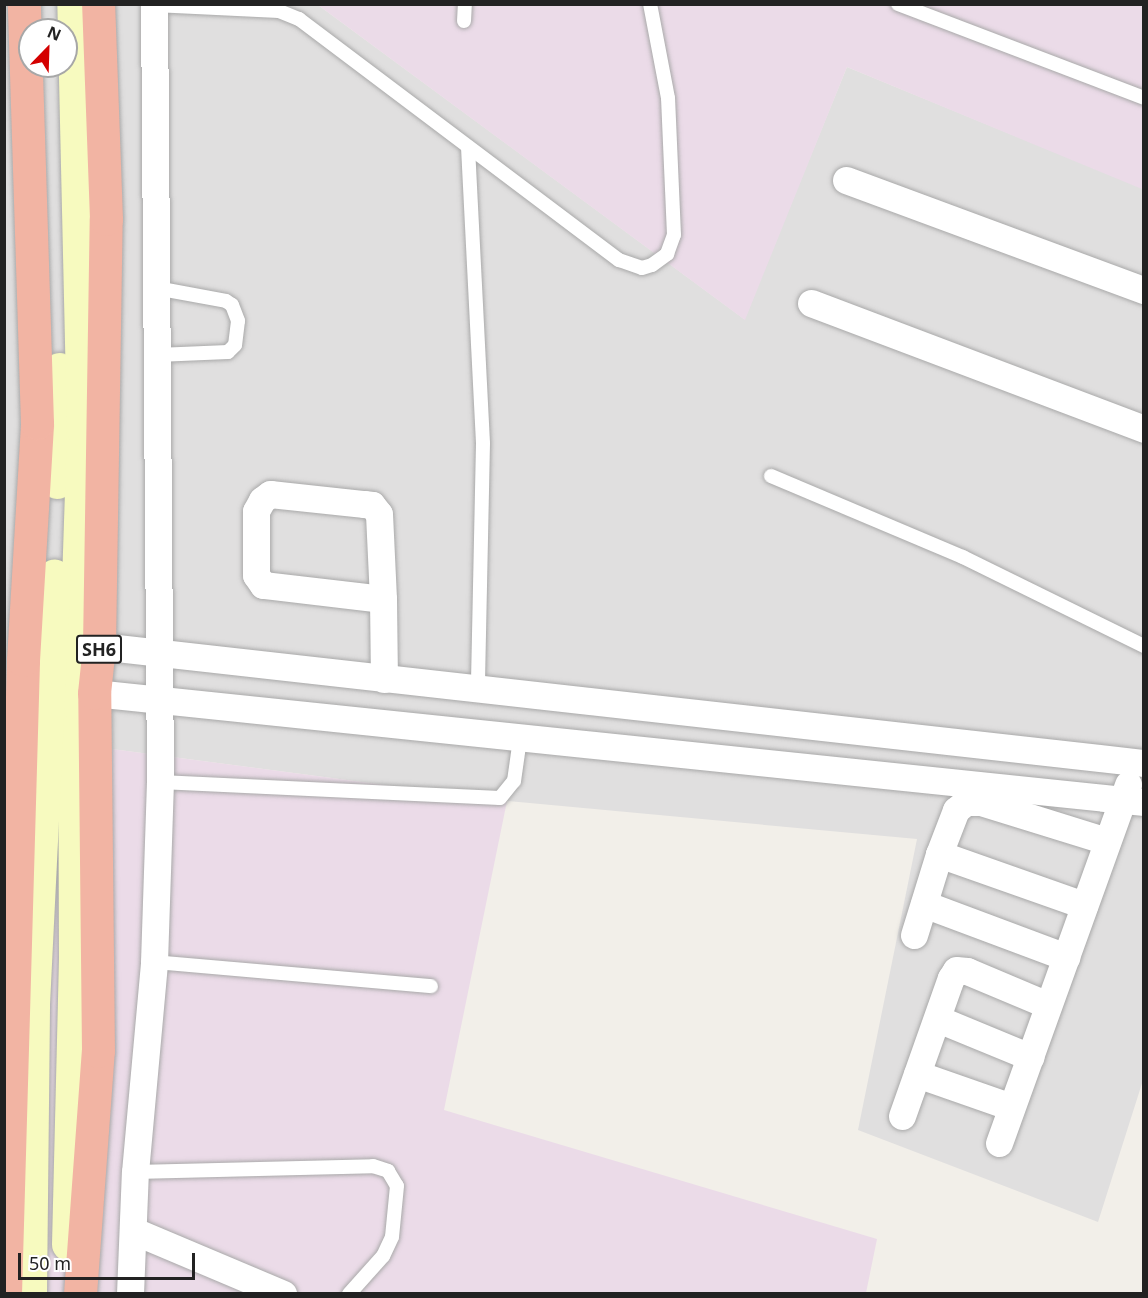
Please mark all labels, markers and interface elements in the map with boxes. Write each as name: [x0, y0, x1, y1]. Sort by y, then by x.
north arrow: [18, 18, 78, 78]
text: N: [44, 21, 65, 46]
road number: SH6: [75, 634, 123, 664]
scale bar: [21, 1241, 198, 1279]
text: 50 m: [29, 1251, 71, 1275]

